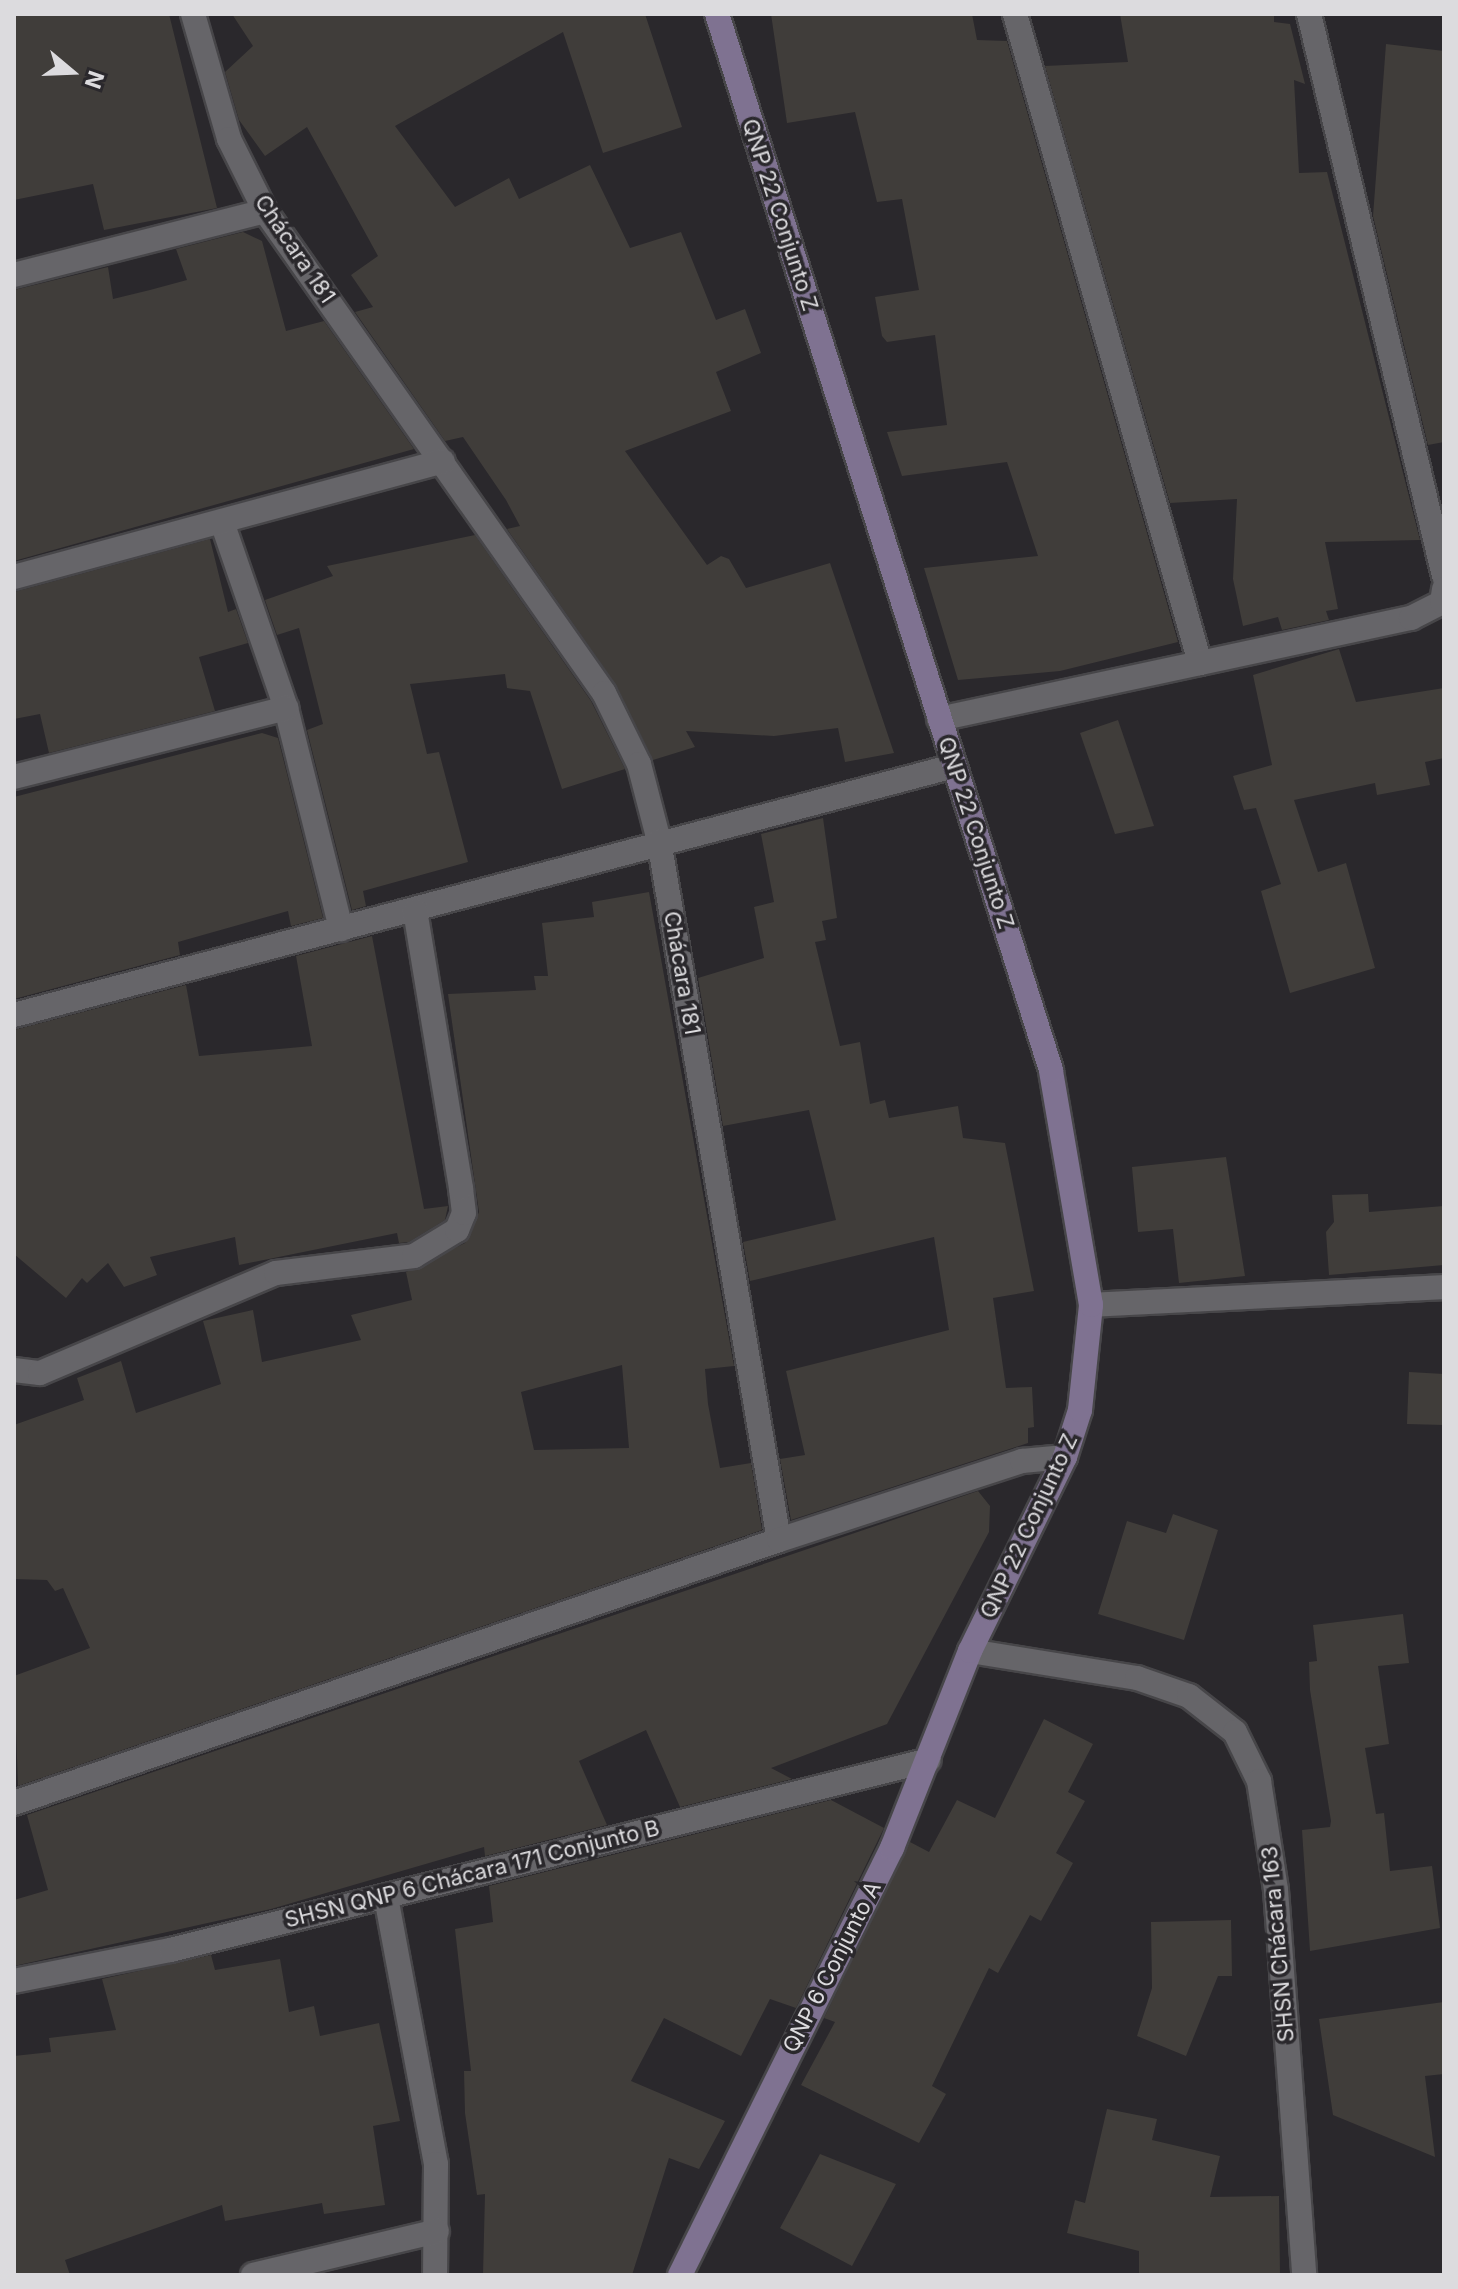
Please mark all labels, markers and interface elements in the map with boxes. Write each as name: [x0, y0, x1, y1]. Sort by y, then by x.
north arrow: [32, 32, 112, 112]
text: N: [80, 68, 110, 92]
street label: QNP 22 Conjunto Z: [736, 116, 824, 314]
street label: Chácara 181: [249, 190, 341, 308]
street label: QNP 22 Conjunto Z: [932, 734, 1020, 932]
street label: Chácara 181: [658, 909, 706, 1037]
street label: QNP 22 Conjunto Z: [975, 1430, 1083, 1622]
street label: SHSN QNP 6 Chácara 171 Conjunto B: [282, 1815, 662, 1933]
street label: SHSN Chácara 163: [1256, 1845, 1300, 2043]
street label: QNP 6 Conjunto A: [777, 1877, 887, 2057]

